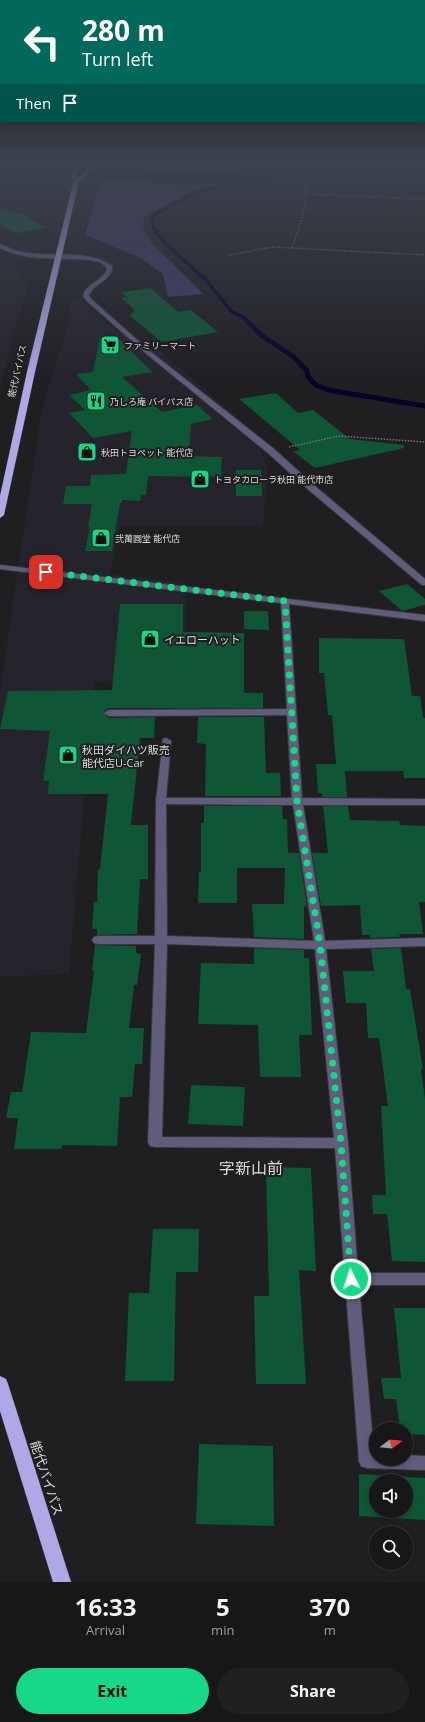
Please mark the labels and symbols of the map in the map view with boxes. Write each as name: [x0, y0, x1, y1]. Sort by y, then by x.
supermarket icon: ファミリーマート: [99, 334, 121, 356]
place label: ファミリーマート: [124, 339, 196, 352]
street label: 能代バイパス: [5, 343, 29, 399]
restaurant icon: 乃しろ庵 バイパス店: [85, 390, 107, 412]
place label: 乃しろ庵 バイパス店: [110, 395, 193, 408]
shop icon: 秋田トヨペット 能代店: [76, 441, 98, 463]
place label: 秋田トヨペット 能代店: [101, 446, 193, 459]
shop icon: トヨタカローラ秋田 能代市店: [189, 468, 211, 490]
place label: トヨタカローラ秋田 能代市店: [214, 473, 333, 486]
shop icon: 弐萬圓堂 能代店: [90, 527, 112, 549]
place label: 弐萬圓堂 能代店: [115, 532, 180, 545]
pin: [29, 555, 63, 589]
shop icon: イエローハット: [139, 628, 161, 650]
place label: イエローハット: [164, 632, 241, 647]
place label: 秋田ダイハツ販売 能代店U-Car: [82, 742, 170, 770]
shop icon: 秋田ダイハツ販売 能代店U-Car: [57, 744, 79, 766]
district label: 字新山前: [219, 1157, 283, 1179]
position arrow: [330, 1258, 372, 1300]
north arrow: [369, 1422, 413, 1466]
street label: 能代バイパス: [26, 1438, 68, 1518]

